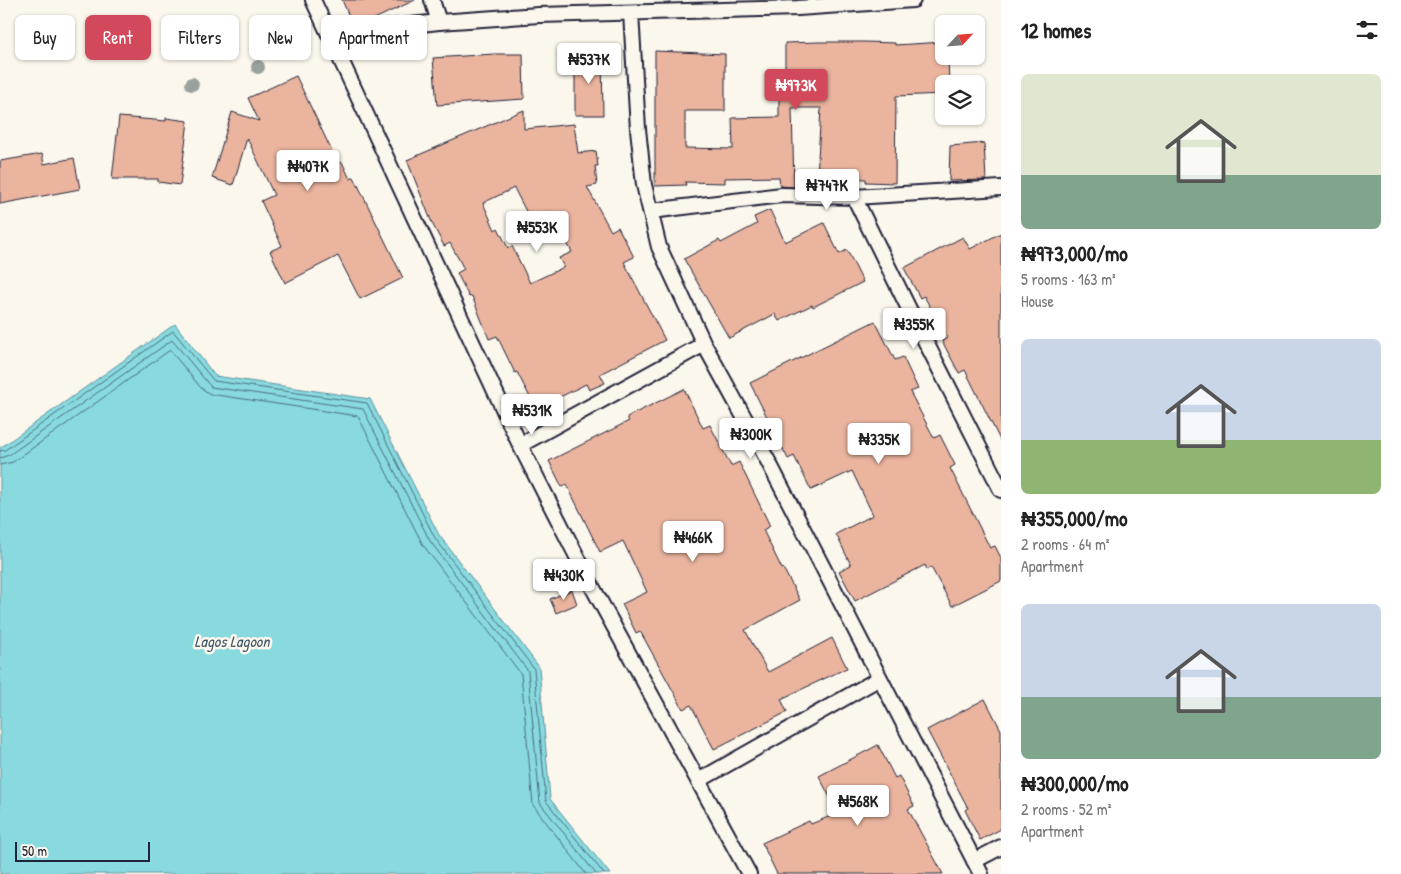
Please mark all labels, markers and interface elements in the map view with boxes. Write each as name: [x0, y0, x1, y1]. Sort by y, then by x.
chip: Buy: [15, 15, 75, 60]
chip: Rent: [85, 15, 151, 60]
chip: Filters: [161, 15, 239, 60]
chip: New: [249, 15, 311, 60]
chip: Apartment: [321, 15, 427, 60]
north arrow: [935, 15, 985, 65]
map controls: [935, 15, 985, 125]
text: 12 homes: [1021, 16, 1091, 45]
icon: filters: [1353, 16, 1381, 44]
pin: ₦537K: [554, 42, 624, 85]
text: ₦537K: [568, 48, 610, 70]
pin: ₦973K: [761, 68, 831, 111]
text: ₦973K: [776, 74, 816, 96]
button: layers: [935, 75, 985, 125]
icon: home: [1156, 106, 1246, 196]
pin: ₦407K: [273, 150, 343, 192]
text: ₦407K: [287, 155, 329, 177]
pin: ₦747K: [792, 168, 862, 211]
text: ₦747K: [806, 174, 848, 196]
pin: ₦553K: [502, 210, 572, 253]
text: ₦553K: [517, 216, 557, 238]
text: ₦973,000/mo: [1021, 239, 1128, 268]
text: 5 rooms · 163 m²: [1021, 268, 1116, 290]
text: House: [1021, 290, 1054, 312]
pin: ₦355K: [879, 308, 949, 350]
text: ₦355K: [894, 313, 934, 335]
icon: home: [1156, 371, 1246, 461]
pin: ₦531K: [497, 394, 567, 436]
text: ₦531K: [512, 399, 552, 421]
pin: ₦300K: [716, 418, 786, 460]
pin: ₦335K: [844, 422, 914, 465]
text: ₦300K: [730, 423, 772, 445]
text: ₦335K: [858, 428, 900, 450]
text: ₦355,000/mo: [1021, 504, 1127, 533]
pin: ₦466K: [658, 520, 728, 563]
text: ₦466K: [674, 526, 712, 548]
text: 2 rooms · 64 m²: [1021, 533, 1109, 555]
text: Apartment: [1021, 555, 1084, 577]
pin: ₦430K: [529, 558, 599, 601]
text: ₦430K: [544, 564, 584, 586]
water label: Lagos Lagoon: [194, 630, 271, 652]
icon: home: [1156, 636, 1246, 726]
text: ₦300,000/mo: [1021, 769, 1128, 798]
pin: ₦568K: [823, 784, 893, 827]
text: ₦568K: [838, 790, 878, 812]
text: 2 rooms · 52 m²: [1021, 798, 1111, 820]
text: Apartment: [1021, 820, 1084, 842]
scale bar: [15, 839, 150, 862]
text: 50 m: [22, 841, 47, 860]

